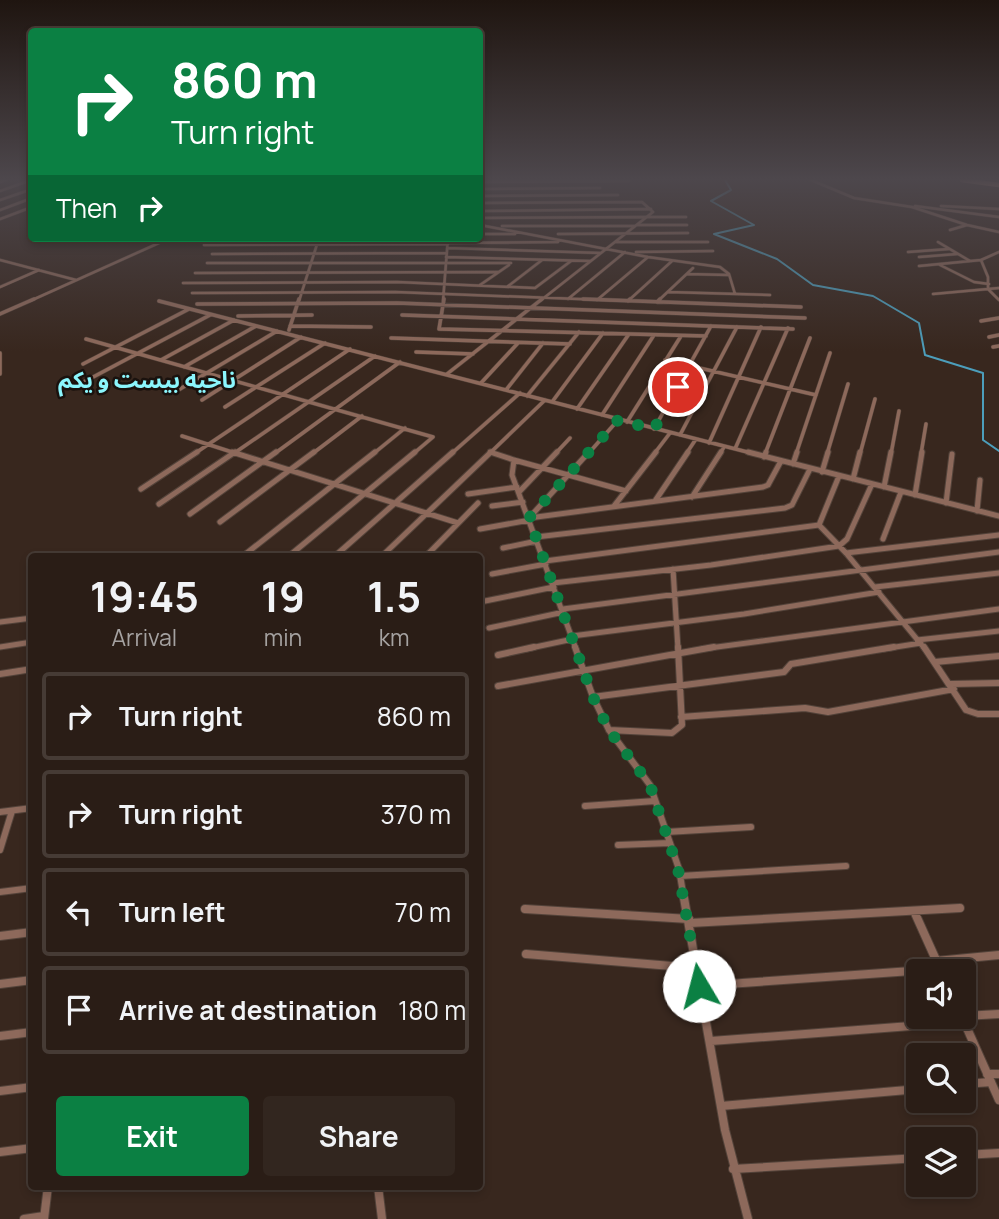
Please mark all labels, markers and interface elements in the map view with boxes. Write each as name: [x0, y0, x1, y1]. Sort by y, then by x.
text: 860 m: [171, 46, 318, 113]
icon: right: [56, 56, 147, 147]
text: Turn right: [171, 110, 314, 154]
icon: right: [131, 189, 169, 227]
text: Then: [56, 190, 117, 226]
pin: [648, 357, 708, 417]
district label: ناحیه بیست و یکم: [58, 363, 236, 397]
icon: arrive: [659, 368, 697, 406]
text: 19:45: [90, 567, 199, 625]
text: 19: [261, 567, 305, 625]
text: 1.5: [367, 567, 421, 625]
text: Arrival: [112, 621, 177, 653]
text: min: [264, 621, 302, 653]
text: km: [379, 621, 410, 653]
icon: right: [60, 697, 98, 735]
text: Turn right: [119, 698, 243, 734]
text: 860 m: [377, 698, 451, 734]
icon: right: [60, 795, 98, 833]
text: Turn right: [119, 796, 243, 832]
text: 370 m: [380, 796, 451, 832]
icon: left: [60, 893, 98, 931]
text: Turn left: [119, 894, 226, 930]
text: 70 m: [395, 894, 451, 930]
position arrow: [662, 949, 736, 1023]
map controls: [906, 959, 976, 1197]
button: sound: [906, 959, 976, 1029]
icon: arrive: [60, 991, 98, 1029]
text: Arrive at destination: [119, 992, 377, 1028]
text: 180 m: [398, 992, 466, 1028]
button: search: [906, 1043, 976, 1113]
button: Exit: [56, 1096, 249, 1176]
button: Share: [263, 1096, 455, 1176]
button: layers: [906, 1127, 976, 1197]

